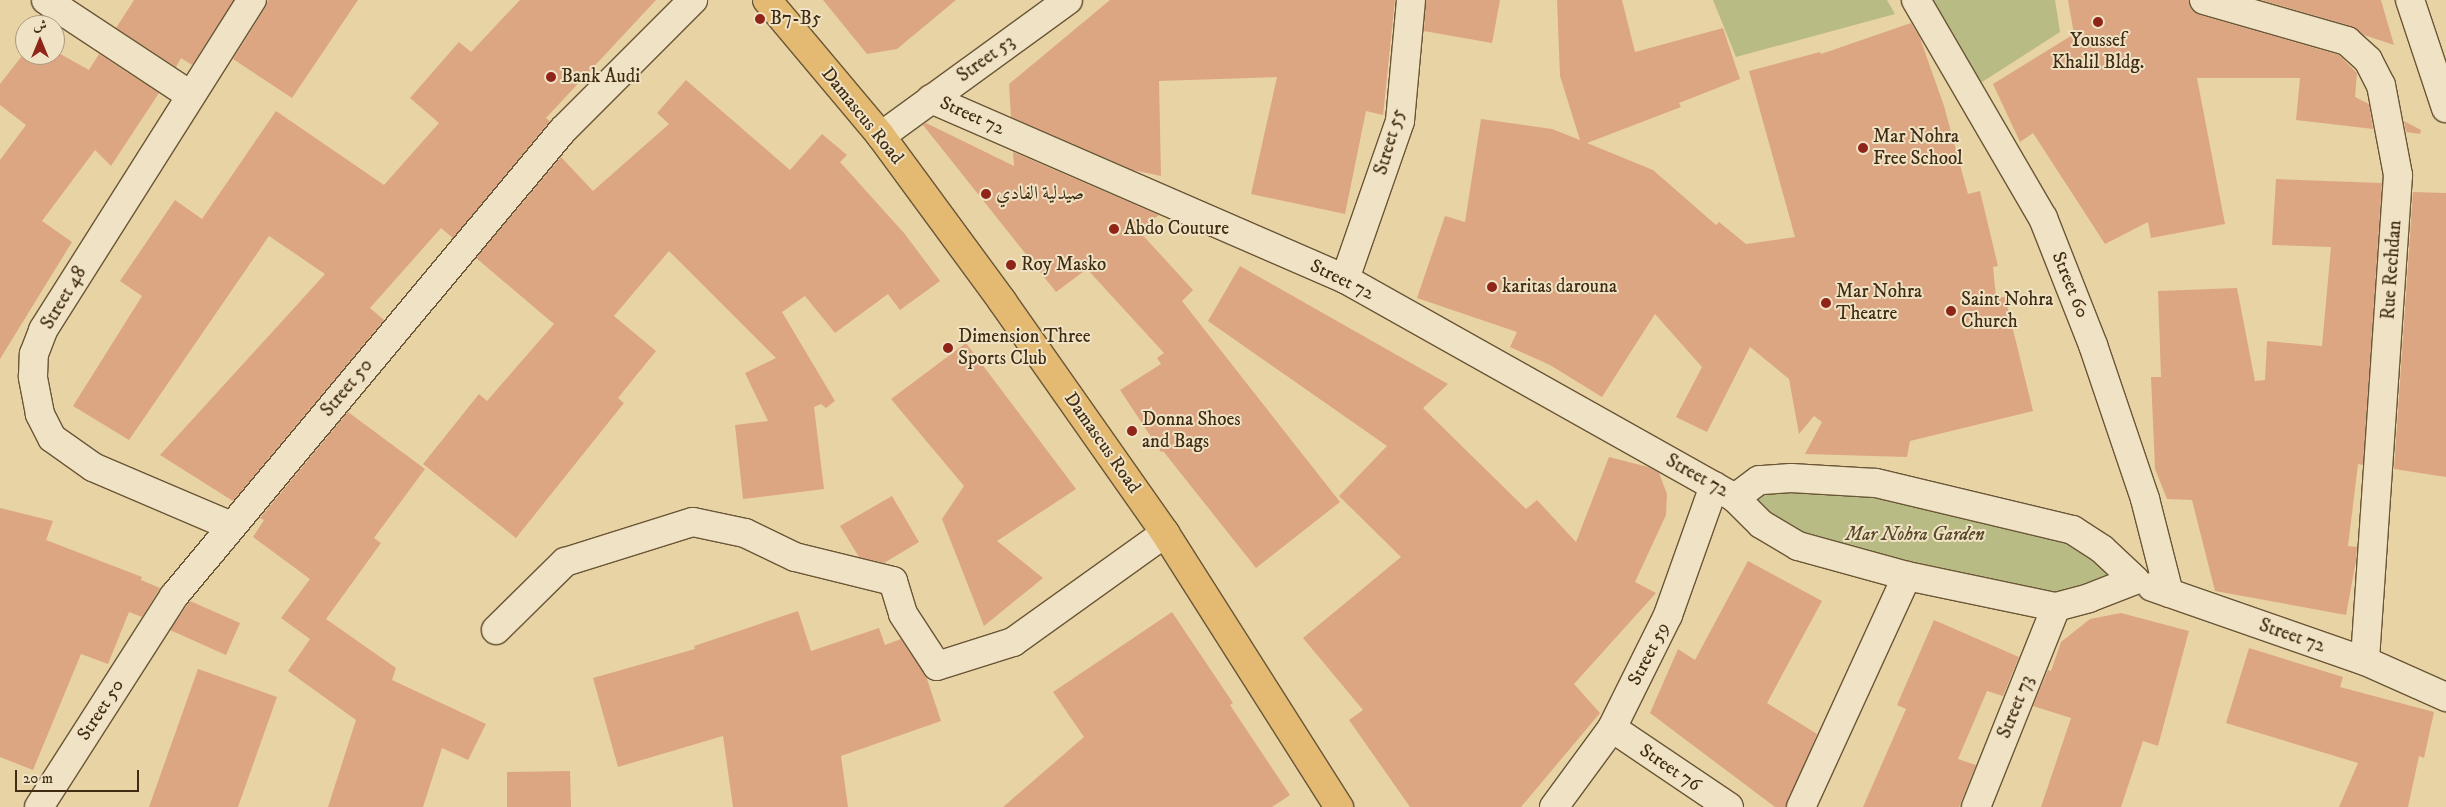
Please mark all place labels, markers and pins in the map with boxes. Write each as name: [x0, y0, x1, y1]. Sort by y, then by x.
place label: B7-B5: [770, 8, 821, 30]
marker: B7-B5: [754, 13, 766, 25]
marker: Youssef Khalil Bldg.: [2092, 16, 2104, 28]
place label: Youssef Khalil Bldg.: [2052, 30, 2144, 74]
place label: Bank Audi: [561, 66, 640, 88]
marker: Bank Audi: [545, 71, 557, 83]
place label: Mar Nohra Free School: [1873, 126, 1963, 170]
marker: Mar Nohra Free School: [1857, 142, 1869, 154]
place label: صيدلية الفادي: [996, 183, 1084, 205]
marker: صيدلية الفادي: [980, 188, 992, 200]
place label: Abdo Couture: [1124, 218, 1229, 240]
marker: Abdo Couture: [1108, 223, 1120, 235]
place label: Roy Masko: [1021, 254, 1106, 276]
marker: Roy Masko: [1005, 259, 1017, 271]
place label: karitas darouna: [1502, 276, 1617, 298]
marker: karitas darouna: [1486, 281, 1498, 293]
place label: Mar Nohra Theatre: [1836, 281, 1922, 325]
place label: Saint Nohra Church: [1961, 289, 2053, 333]
marker: Mar Nohra Theatre: [1820, 297, 1832, 309]
marker: Saint Nohra Church: [1945, 305, 1957, 317]
place label: Dimension Three Sports Club: [958, 326, 1091, 370]
marker: Dimension Three Sports Club: [942, 342, 954, 354]
place label: Donna Shoes and Bags: [1142, 409, 1241, 453]
marker: Donna Shoes and Bags: [1126, 425, 1138, 437]

